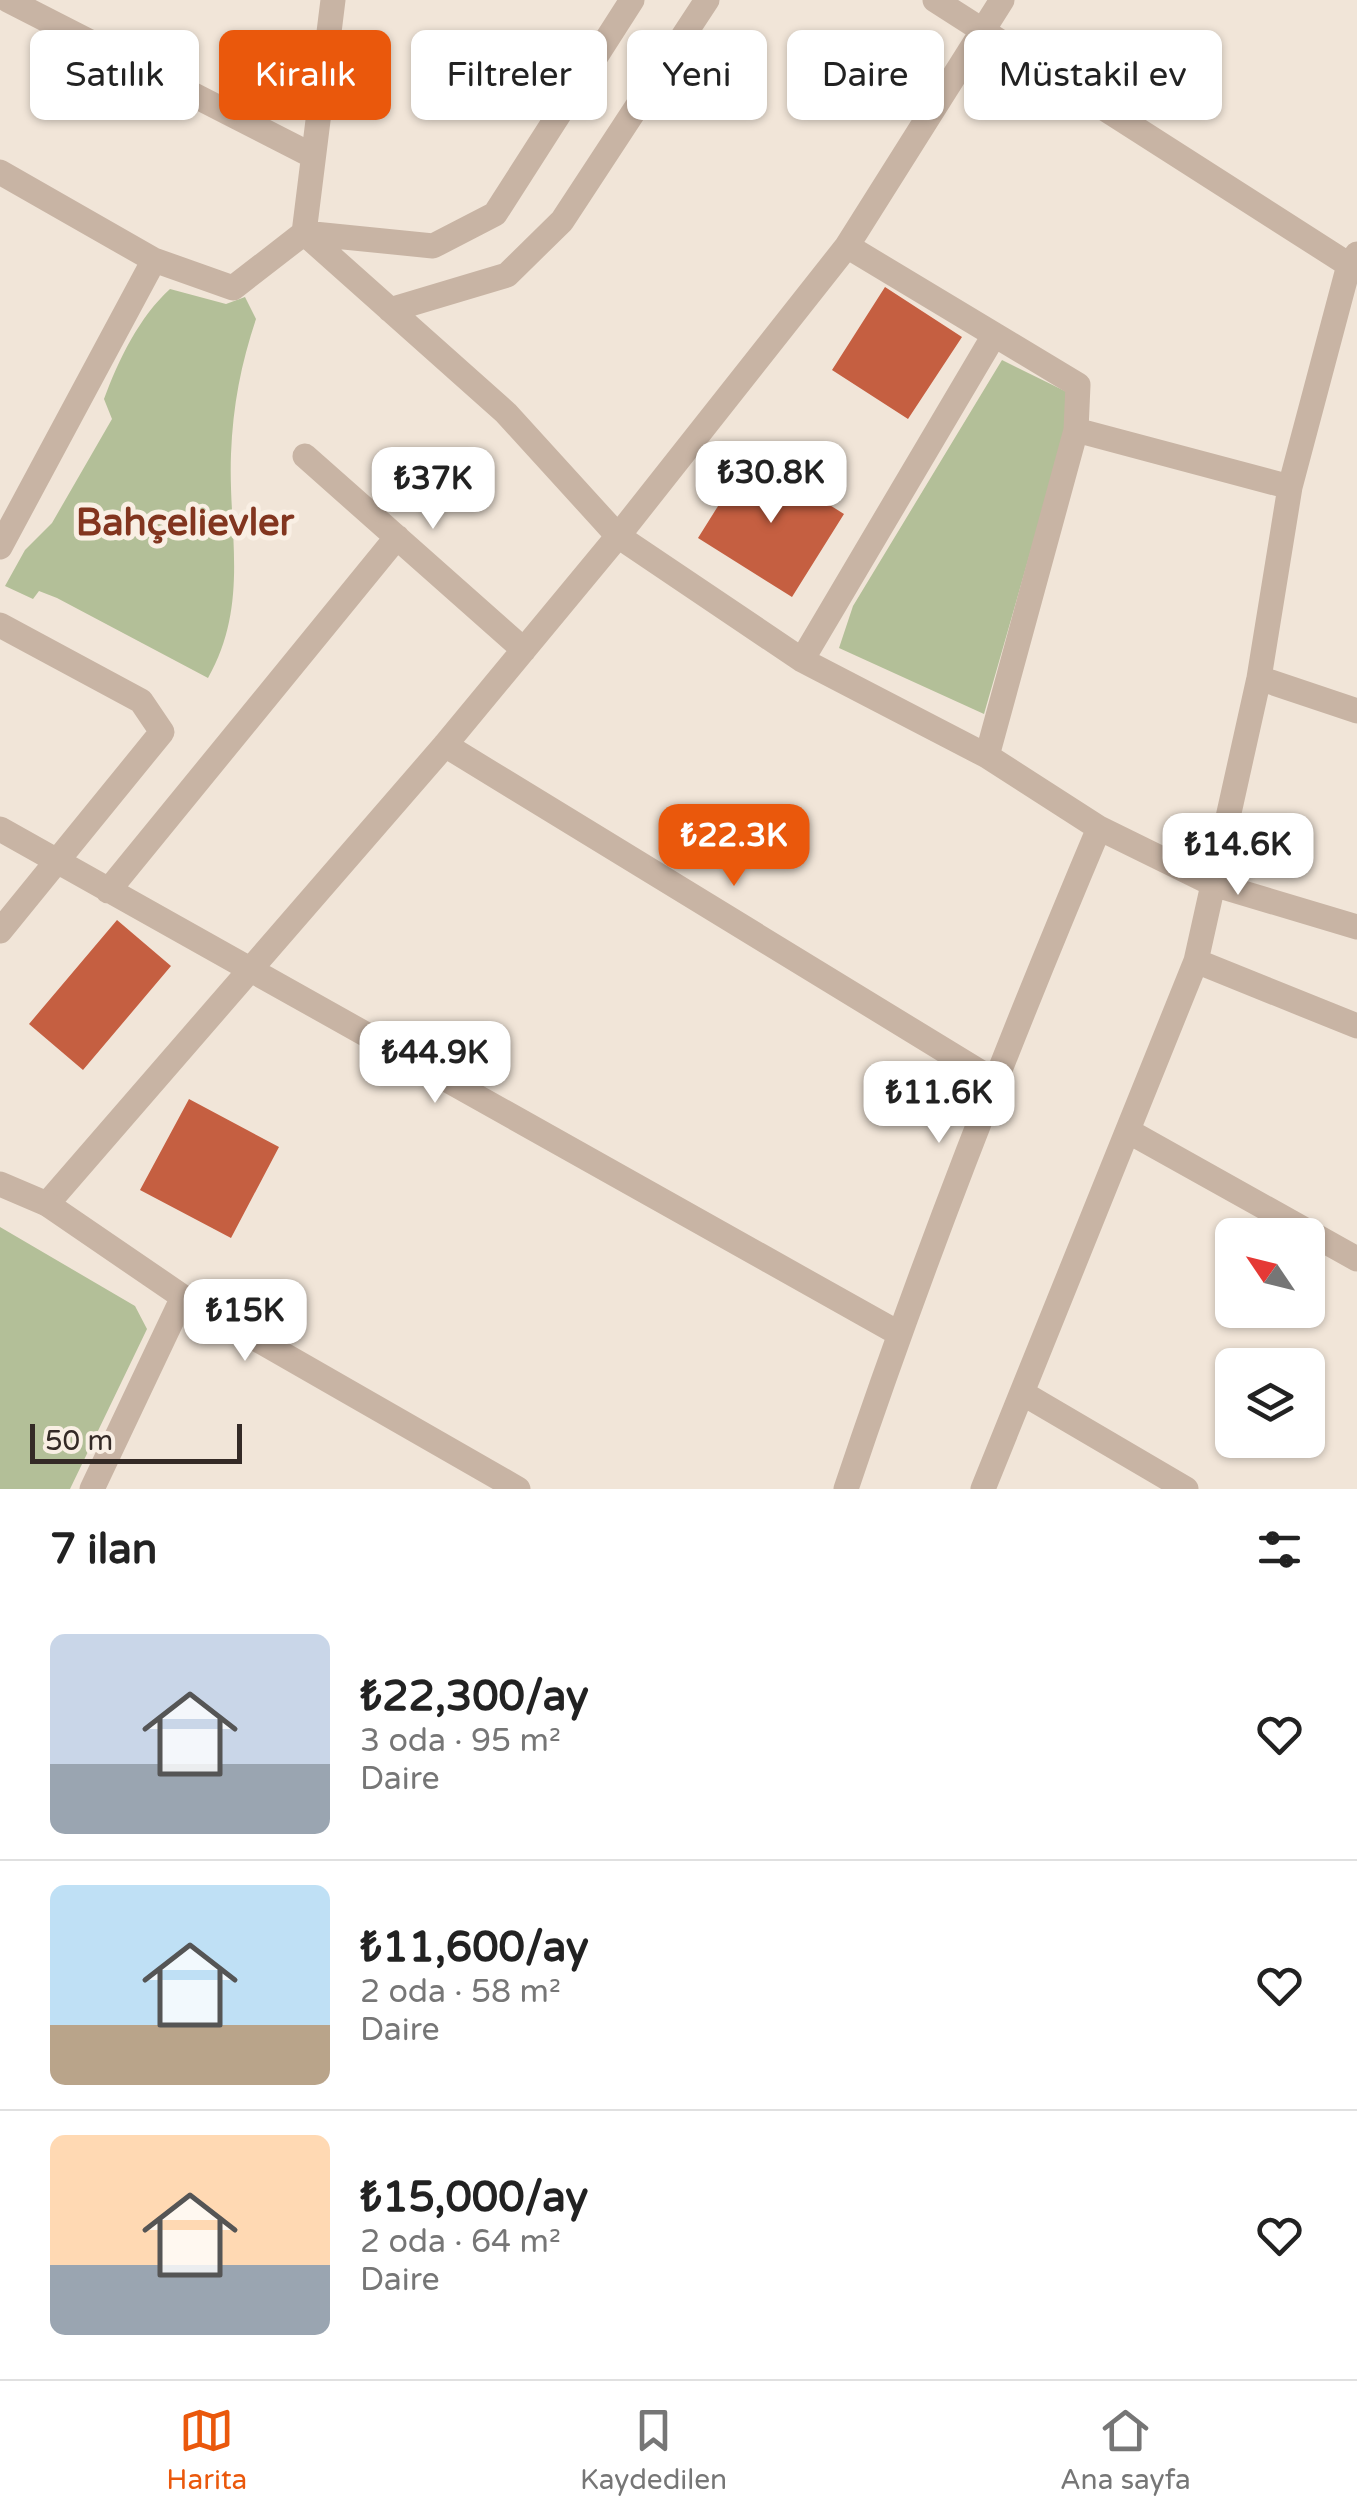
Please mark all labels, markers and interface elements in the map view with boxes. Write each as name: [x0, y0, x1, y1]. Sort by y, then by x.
chip: Satılık: [30, 30, 199, 120]
chip: Kiralık: [219, 30, 391, 120]
chip: Filtreler: [411, 30, 607, 120]
chip: Yeni: [627, 30, 767, 120]
chip: Daire: [787, 30, 944, 120]
chip: Müstakil ev: [964, 30, 1222, 120]
pin: ₺30.8K: [690, 441, 852, 526]
pin: ₺37K: [374, 447, 492, 532]
text: ₺30.8K: [718, 454, 824, 492]
text: ₺37K: [394, 460, 472, 498]
district label: Bahçelievler: [76, 500, 295, 546]
pin: ₺22.3K: [653, 804, 815, 889]
pin: ₺14.6K: [1157, 813, 1319, 898]
text: ₺22.3K: [681, 817, 787, 855]
text: ₺14.6K: [1185, 826, 1291, 864]
pin: ₺44.9K: [354, 1021, 516, 1106]
text: ₺44.9K: [382, 1034, 488, 1072]
pin: ₺11.6K: [858, 1061, 1020, 1146]
text: ₺11.6K: [886, 1074, 992, 1112]
north arrow: [1215, 1218, 1325, 1328]
map controls: [1215, 1218, 1325, 1458]
pin: ₺15K: [186, 1279, 304, 1364]
text: ₺15K: [206, 1292, 284, 1330]
button: layers: [1215, 1348, 1325, 1458]
scale bar: [30, 1419, 242, 1464]
text: 50 m: [45, 1424, 113, 1458]
icon: filters: [1252, 1522, 1307, 1577]
text: 7 ilan: [50, 1524, 157, 1575]
text: ₺22,300/ay: [360, 1671, 589, 1722]
icon: home: [130, 1674, 250, 1794]
icon: heart: [1252, 1707, 1307, 1762]
text: 3 oda · 95 m²: [360, 1722, 561, 1760]
text: Daire: [360, 1760, 440, 1798]
text: ₺11,600/ay: [360, 1922, 589, 1973]
icon: home: [130, 1925, 250, 2045]
icon: heart: [1252, 1958, 1307, 2013]
text: 2 oda · 58 m²: [360, 1973, 561, 2011]
text: Daire: [360, 2011, 440, 2049]
text: ₺15,000/ay: [360, 2172, 588, 2223]
icon: home: [130, 2175, 250, 2295]
icon: heart: [1252, 2208, 1307, 2263]
text: 2 oda · 64 m²: [360, 2223, 561, 2261]
text: Daire: [360, 2261, 440, 2299]
tab: Harita: [166, 2403, 247, 2497]
tab: Kaydedilen: [580, 2403, 727, 2497]
tab: Ana sayfa: [1060, 2403, 1191, 2497]

